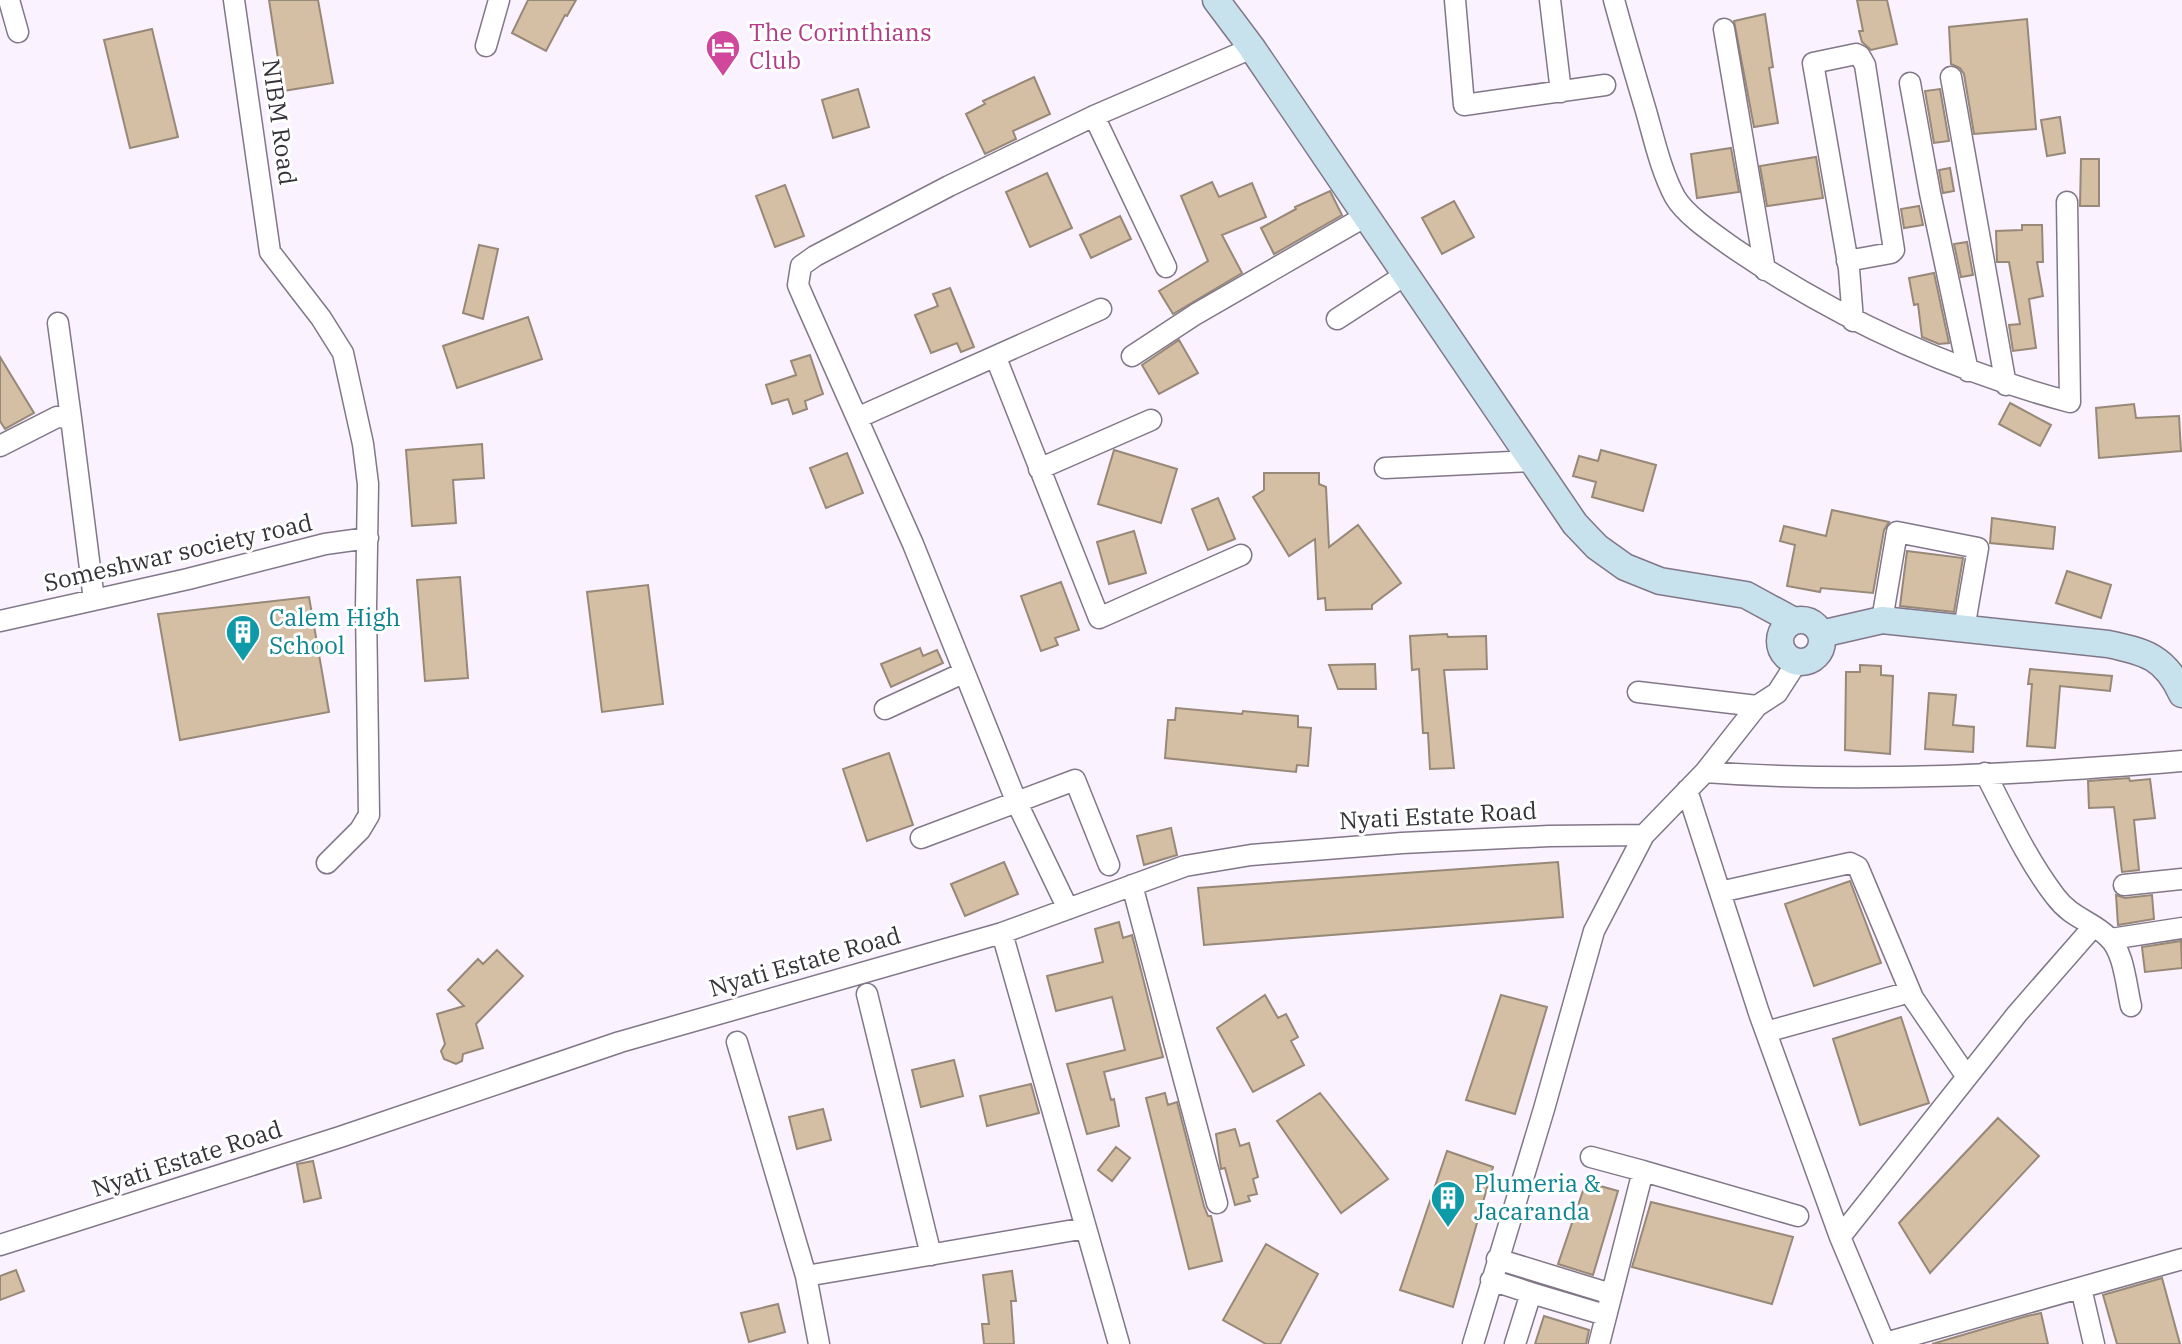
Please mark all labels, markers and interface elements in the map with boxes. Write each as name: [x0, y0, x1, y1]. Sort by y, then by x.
place label: The Corinthians Club: [749, 16, 932, 76]
hotel icon: The Corinthians Club: [704, 28, 742, 78]
street label: NIBM Road: [255, 57, 305, 187]
street label: Someshwar society road: [40, 506, 315, 599]
place label: Calem High School: [269, 601, 400, 661]
building icon: Calem High School: [224, 613, 262, 663]
street label: Nyati Estate Road: [1338, 794, 1538, 836]
street label: Nyati Estate Road: [705, 918, 904, 1004]
street label: Nyati Estate Road: [88, 1112, 286, 1204]
place label: Plumeria & Jacaranda: [1474, 1167, 1601, 1227]
building icon: Plumeria & Jacaranda: [1429, 1179, 1467, 1229]

